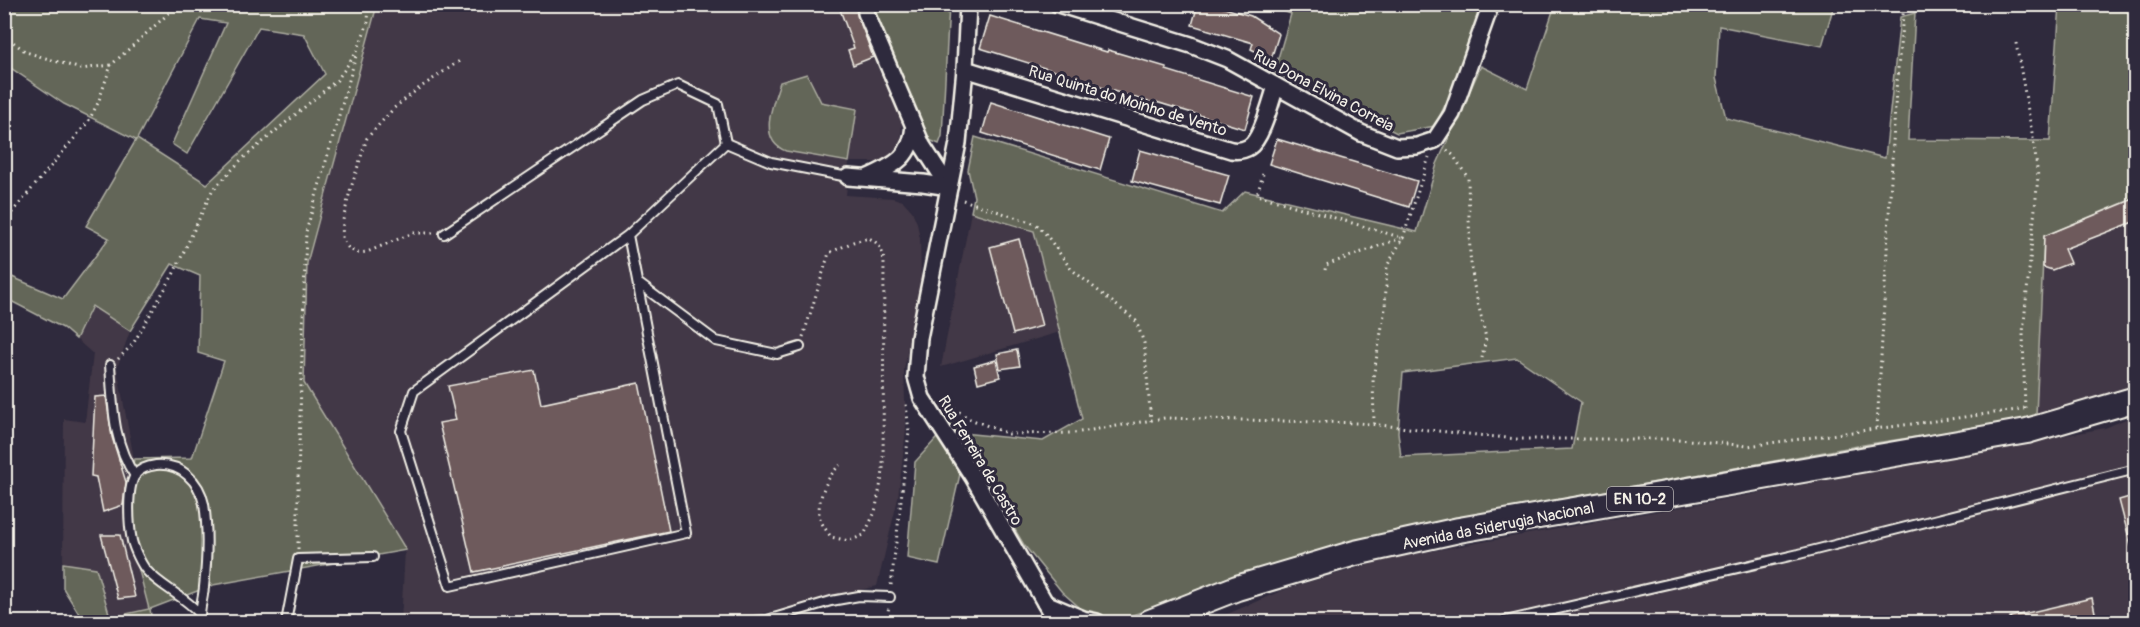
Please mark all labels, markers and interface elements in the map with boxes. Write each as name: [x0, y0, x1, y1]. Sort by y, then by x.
street label: Rua Dona Elvina Correia: [1250, 45, 1397, 136]
street label: Rua Quinta do Moinho de Vento: [1026, 61, 1230, 141]
street label: Rua Ferreira de Castro: [933, 392, 1027, 529]
road number: EN 10-2: [1607, 487, 1673, 511]
street label: Avenida da Siderugia Nacional: [1400, 498, 1596, 554]

